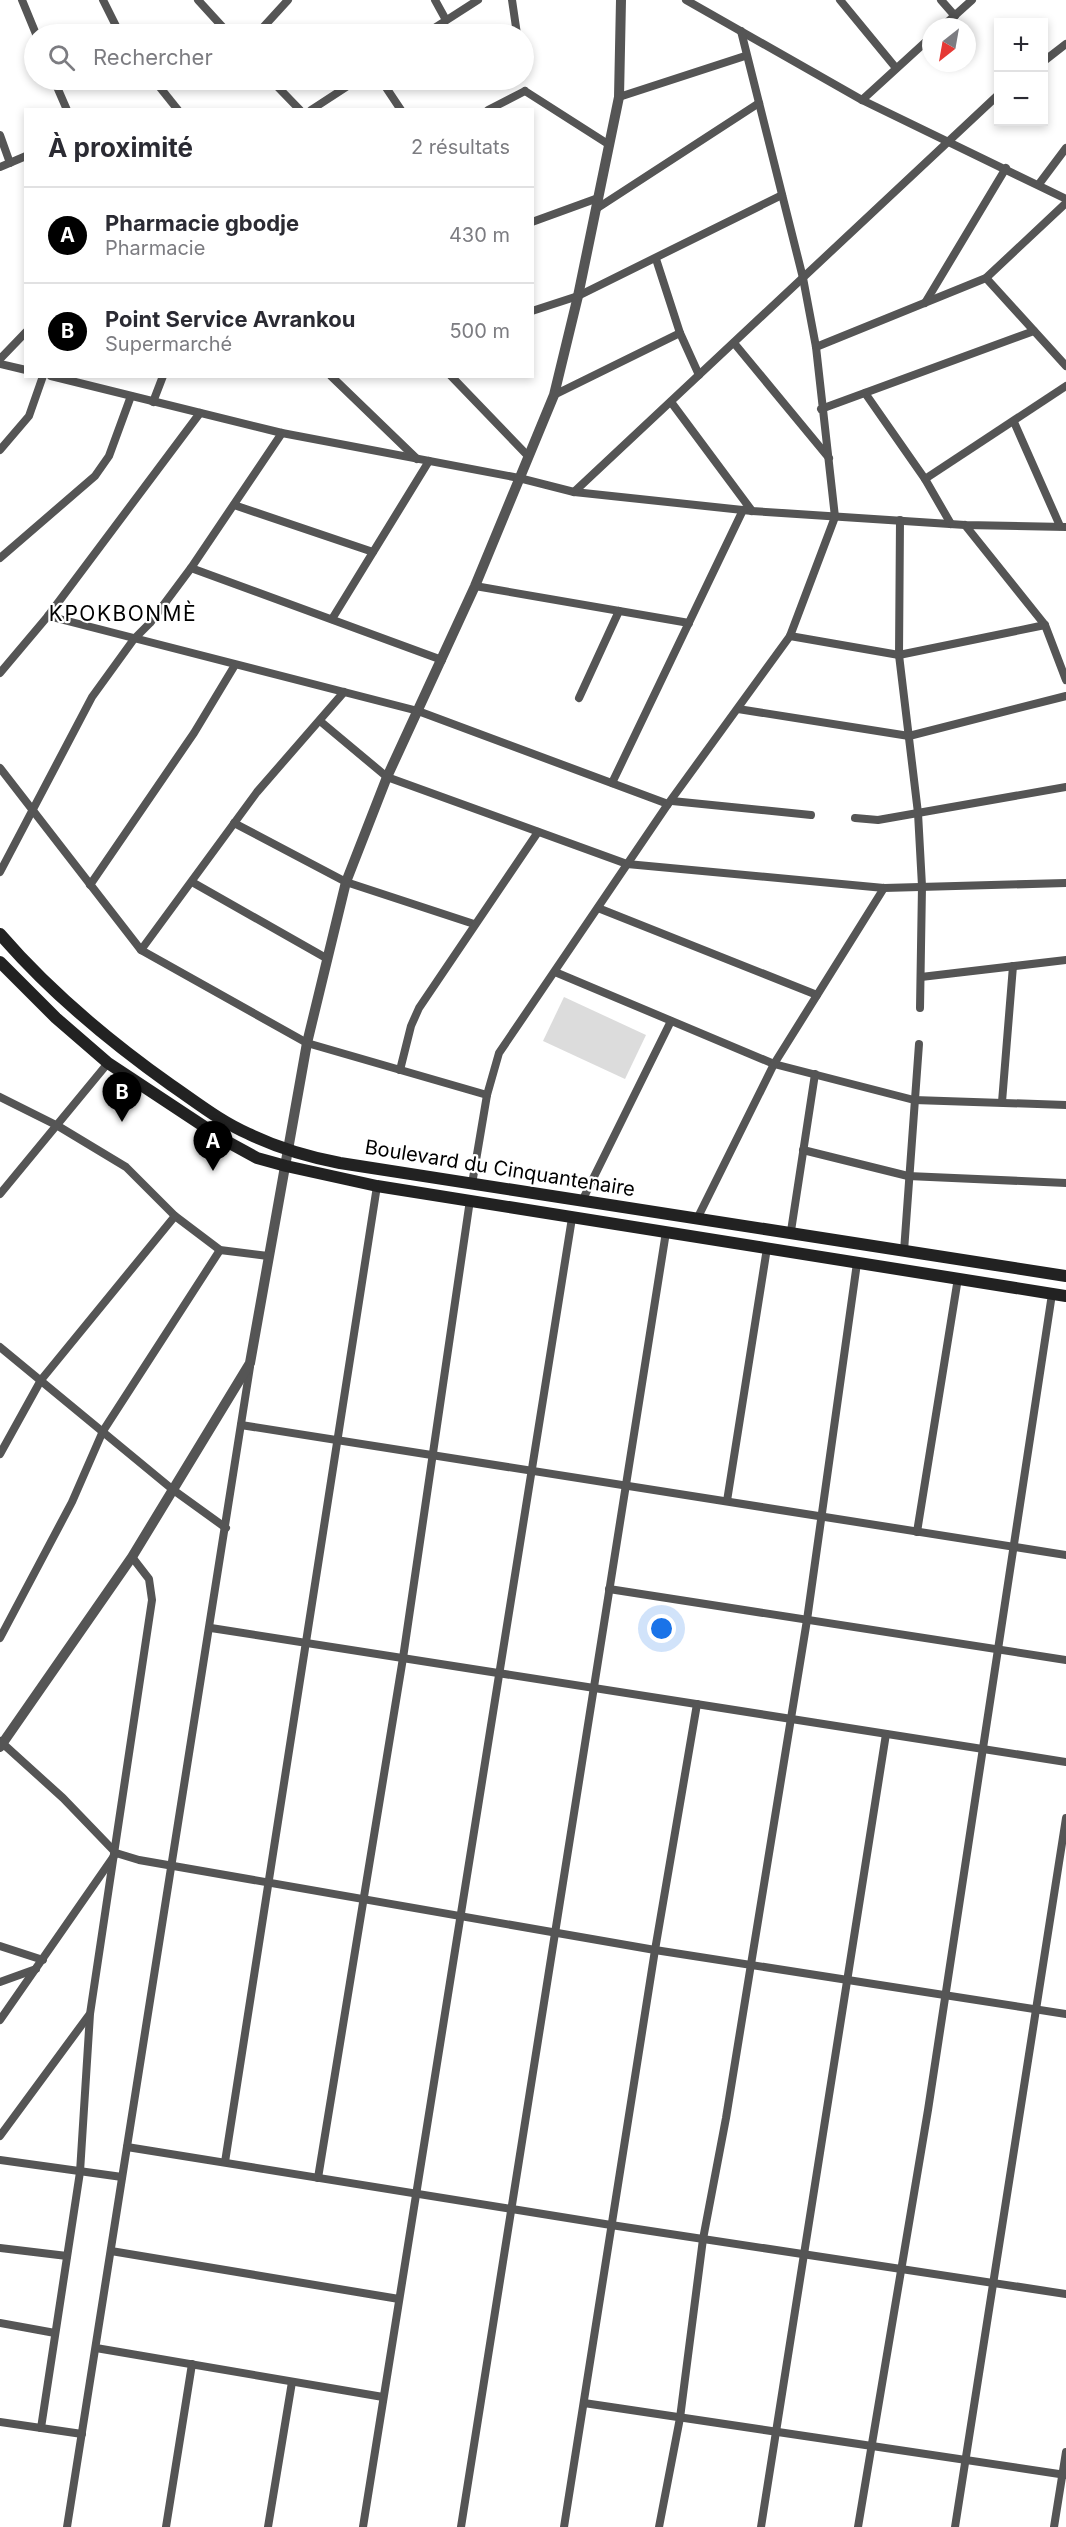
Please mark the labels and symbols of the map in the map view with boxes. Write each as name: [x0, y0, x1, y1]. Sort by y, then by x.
north arrow: [922, 18, 976, 72]
district label: KPOKBONMÈ: [49, 600, 197, 626]
pin: B: [102, 1072, 142, 1122]
pin: A: [194, 1122, 232, 1171]
street label: Boulevard du Cinquantenaire: [363, 1135, 637, 1201]
your location: [647, 1614, 676, 1643]

